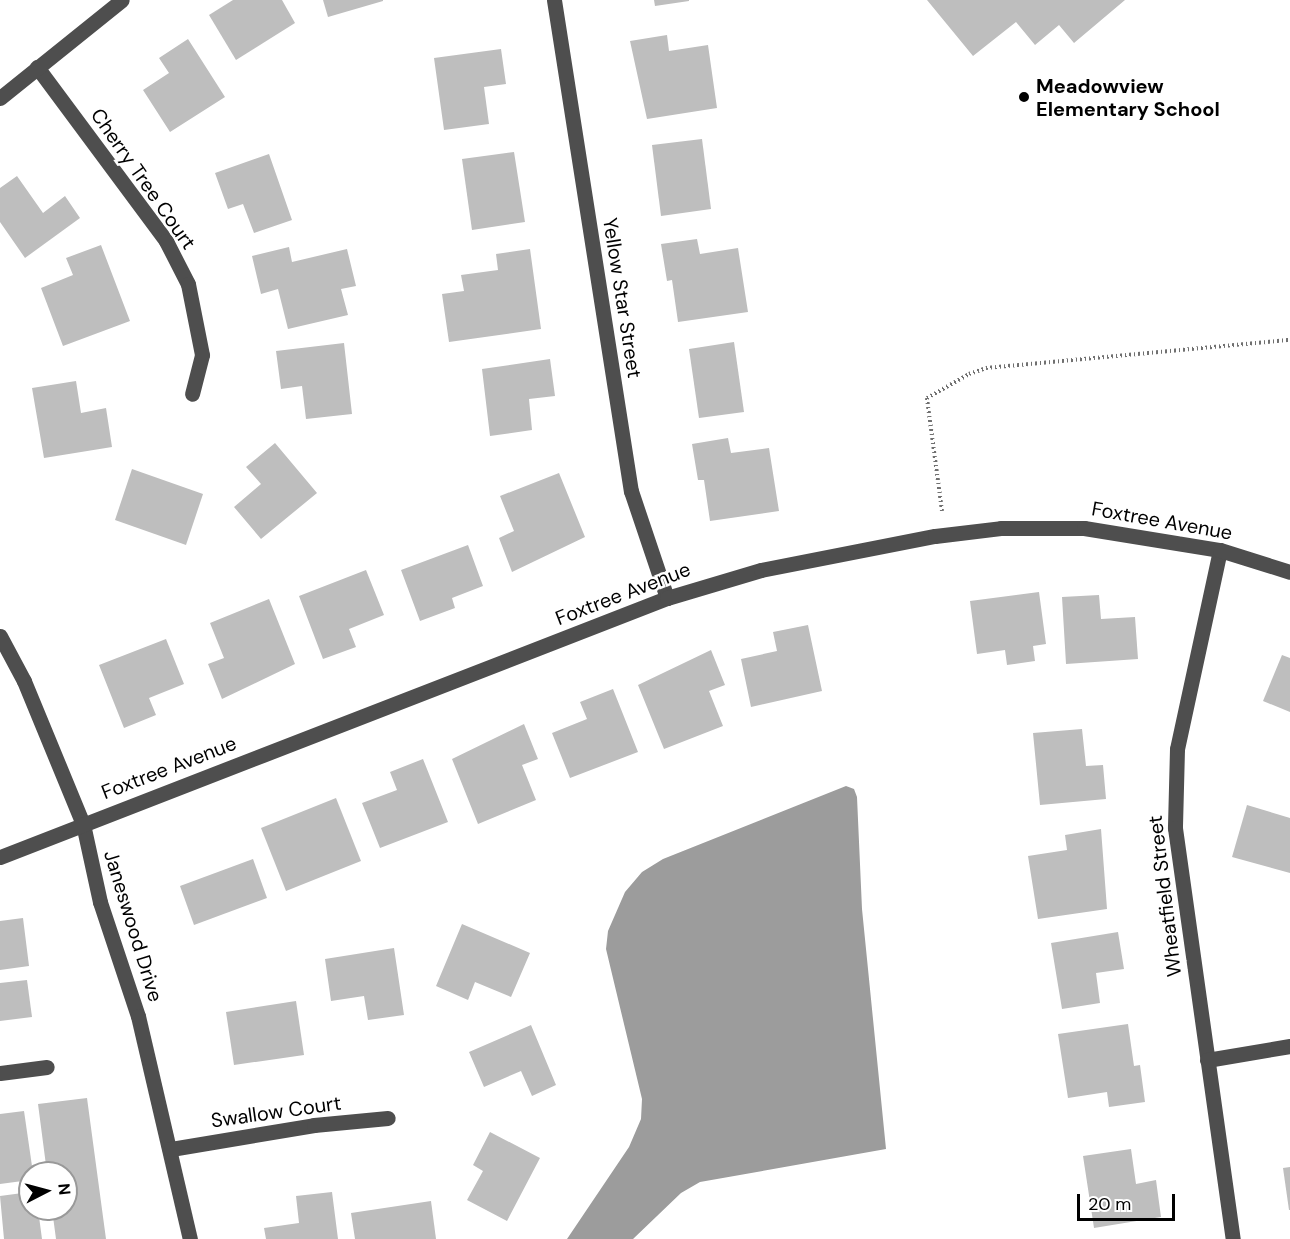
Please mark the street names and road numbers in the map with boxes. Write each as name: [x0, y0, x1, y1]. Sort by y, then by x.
street label: Cherry Tree Court: [85, 104, 201, 254]
street label: Yellow Star Street: [597, 216, 647, 380]
street label: Foxtree Avenue: [1090, 497, 1234, 545]
street label: Foxtree Avenue: [552, 557, 694, 631]
street label: Foxtree Avenue: [98, 731, 240, 805]
street label: Wheatfield Street: [1143, 814, 1187, 978]
street label: Janeswood Drive: [99, 847, 167, 1005]
street label: Swallow Court: [209, 1091, 343, 1133]

